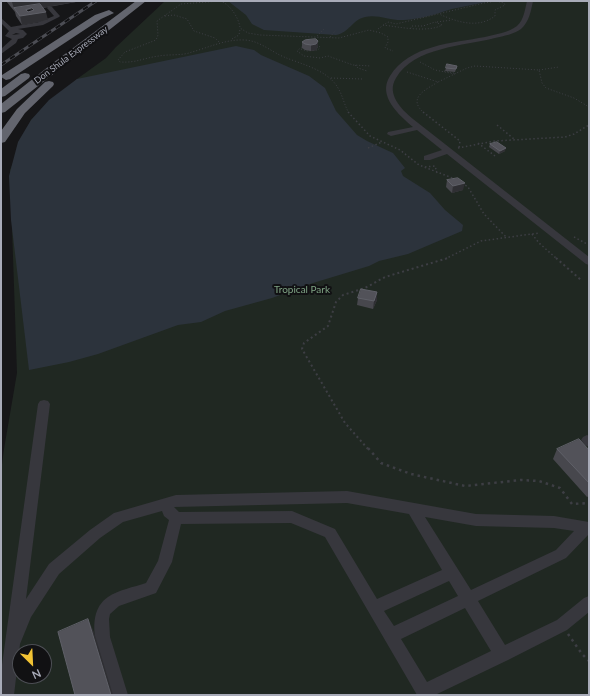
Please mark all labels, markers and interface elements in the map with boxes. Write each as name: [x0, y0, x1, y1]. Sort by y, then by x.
street label: Don Shula Expressway: [32, 24, 110, 86]
park label: Tropical Park: [274, 284, 330, 296]
north arrow: [12, 644, 52, 684]
text: N: [30, 667, 43, 682]

